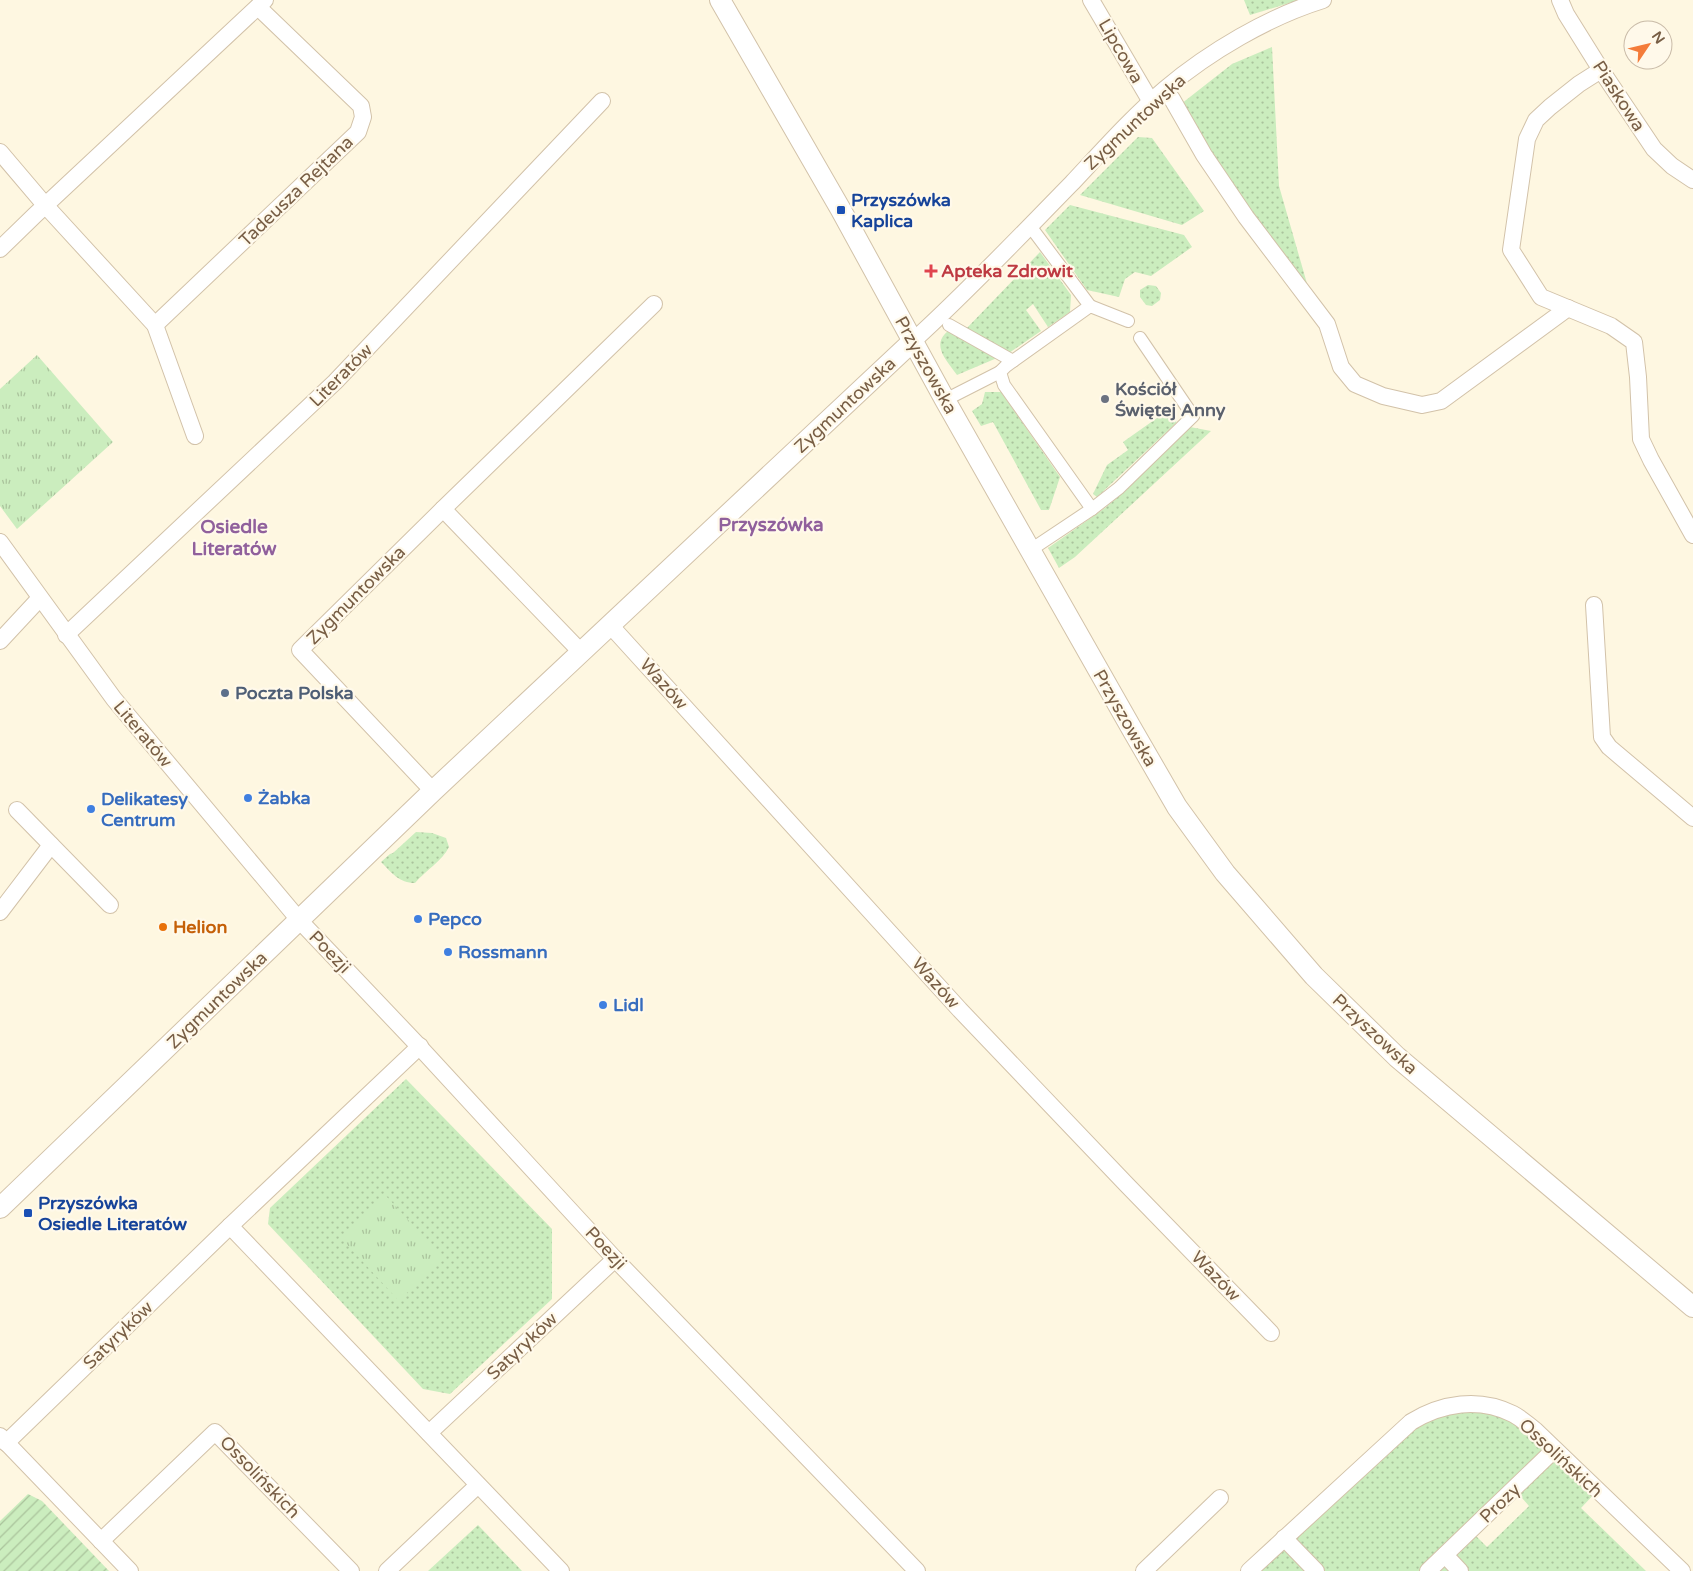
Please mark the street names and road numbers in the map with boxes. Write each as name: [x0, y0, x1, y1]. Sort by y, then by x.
street label: Lipcowa: [1094, 15, 1148, 87]
street label: Piaskowa: [1588, 56, 1650, 136]
street label: Zygmuntowska: [1080, 69, 1190, 175]
street label: Tadeusza Rejtana: [234, 131, 358, 251]
street label: Przyszowska: [890, 312, 962, 418]
street label: Literatów: [305, 339, 377, 411]
street label: Zygmuntowska: [790, 352, 900, 458]
street label: Zygmuntowska: [302, 541, 410, 649]
street label: Wazów: [635, 654, 693, 714]
street label: Przyszowska: [1088, 665, 1162, 771]
street label: Literatów: [109, 696, 177, 772]
street label: Poezji: [304, 926, 356, 978]
street label: Zygmuntowska: [162, 947, 272, 1053]
street label: Wazów: [907, 953, 965, 1013]
street label: Przyszowska: [1328, 989, 1422, 1079]
street label: Poezji: [581, 1222, 631, 1274]
street label: Wazów: [1187, 1246, 1245, 1306]
street label: Satyryków: [78, 1296, 158, 1374]
street label: Satyryków: [482, 1308, 562, 1384]
street label: Ossolińskich: [1515, 1414, 1607, 1502]
street label: Ossolińskich: [215, 1431, 305, 1523]
street label: Prozy: [1475, 1478, 1525, 1528]

